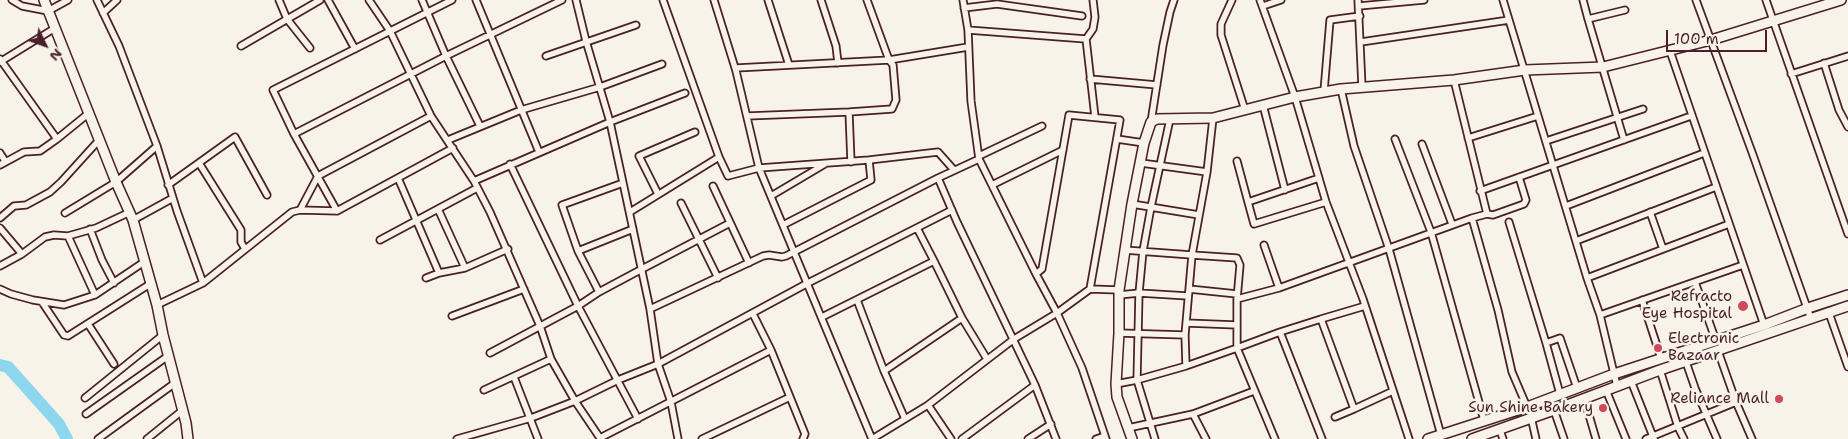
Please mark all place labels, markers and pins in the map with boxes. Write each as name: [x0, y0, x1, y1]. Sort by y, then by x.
place label: Refracto Eye Hospital: [1642, 288, 1732, 323]
marker: Refracto Eye Hospital: [1736, 299, 1750, 313]
place label: Electronic Bazaar: [1668, 330, 1739, 365]
marker: Electronic Bazaar: [1652, 342, 1664, 354]
place label: Reliance Mall: [1670, 390, 1769, 408]
marker: Reliance Mall: [1773, 393, 1785, 405]
place label: Sun Shine Bakery: [1468, 399, 1593, 417]
marker: Sun Shine Bakery: [1597, 402, 1609, 414]

